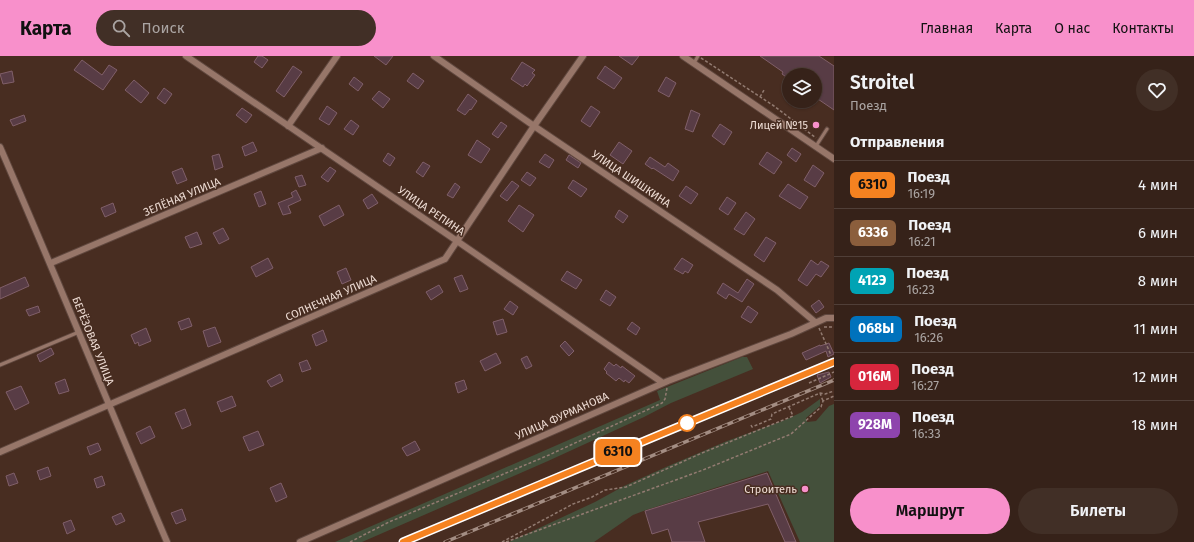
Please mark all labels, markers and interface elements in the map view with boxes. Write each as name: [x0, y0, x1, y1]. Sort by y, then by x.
search box: [96, 10, 376, 46]
text: Карта: [20, 17, 72, 40]
icon: search: [110, 17, 132, 39]
text: Поиск: [142, 19, 184, 37]
text: Главная: [920, 20, 973, 37]
text: Карта: [995, 20, 1032, 37]
text: О нас: [1054, 20, 1090, 37]
text: Контакты: [1112, 20, 1174, 37]
map controls: [782, 68, 822, 108]
button: layers: [782, 68, 822, 108]
button: heart: [1136, 69, 1178, 111]
text: Stroitel: [850, 71, 914, 94]
text: Поезд: [850, 98, 887, 113]
place label: Лицей №15: [750, 119, 808, 132]
marker: Лицей №15: [811, 120, 821, 130]
text: Отправления: [850, 133, 944, 151]
street label: УЛИЦА ШИШКИНА: [589, 148, 674, 211]
text: Поезд: [907, 168, 950, 186]
street label: ЗЕЛЁНАЯ УЛИЦА: [141, 174, 223, 219]
text: 6310: [858, 176, 887, 193]
text: 4 мин: [1138, 176, 1178, 194]
street label: УЛИЦА РЕПИНА: [395, 184, 468, 239]
text: 16:19: [907, 186, 935, 201]
text: Поезд: [908, 216, 951, 234]
text: 6336: [858, 224, 888, 241]
text: 6 мин: [1138, 224, 1178, 242]
text: 16:21: [908, 234, 936, 249]
text: Поезд: [906, 264, 949, 282]
street label: СОЛНЕЧНАЯ УЛИЦА: [284, 272, 379, 324]
text: 412Э: [858, 272, 886, 289]
text: 8 мин: [1138, 272, 1178, 290]
text: 16:23: [906, 282, 935, 297]
street label: БЕРЁЗОВАЯ УЛИЦА: [69, 294, 118, 388]
text: Поезд: [914, 312, 956, 330]
text: 068Ы: [858, 320, 894, 337]
text: 11 мин: [1133, 320, 1178, 338]
text: 16:26: [914, 330, 943, 345]
text: Поезд: [911, 360, 954, 378]
text: 016М: [858, 368, 891, 385]
text: 12 мин: [1132, 368, 1178, 386]
text: 16:27: [911, 378, 939, 393]
street label: УЛИЦА ФУРМАНОВА: [513, 389, 611, 442]
text: Поезд: [912, 408, 954, 426]
unlabelled marker: [678, 414, 696, 432]
text: 928М: [858, 416, 892, 433]
text: 18 мин: [1131, 416, 1178, 434]
text: 16:33: [912, 426, 941, 441]
line badge: 6310: [590, 439, 646, 465]
text: 6310: [603, 443, 633, 460]
place label: Строитель: [744, 483, 797, 496]
marker: Строитель: [800, 484, 810, 494]
button: Маршрут: [850, 488, 1010, 534]
button: Билеты: [1018, 488, 1178, 534]

